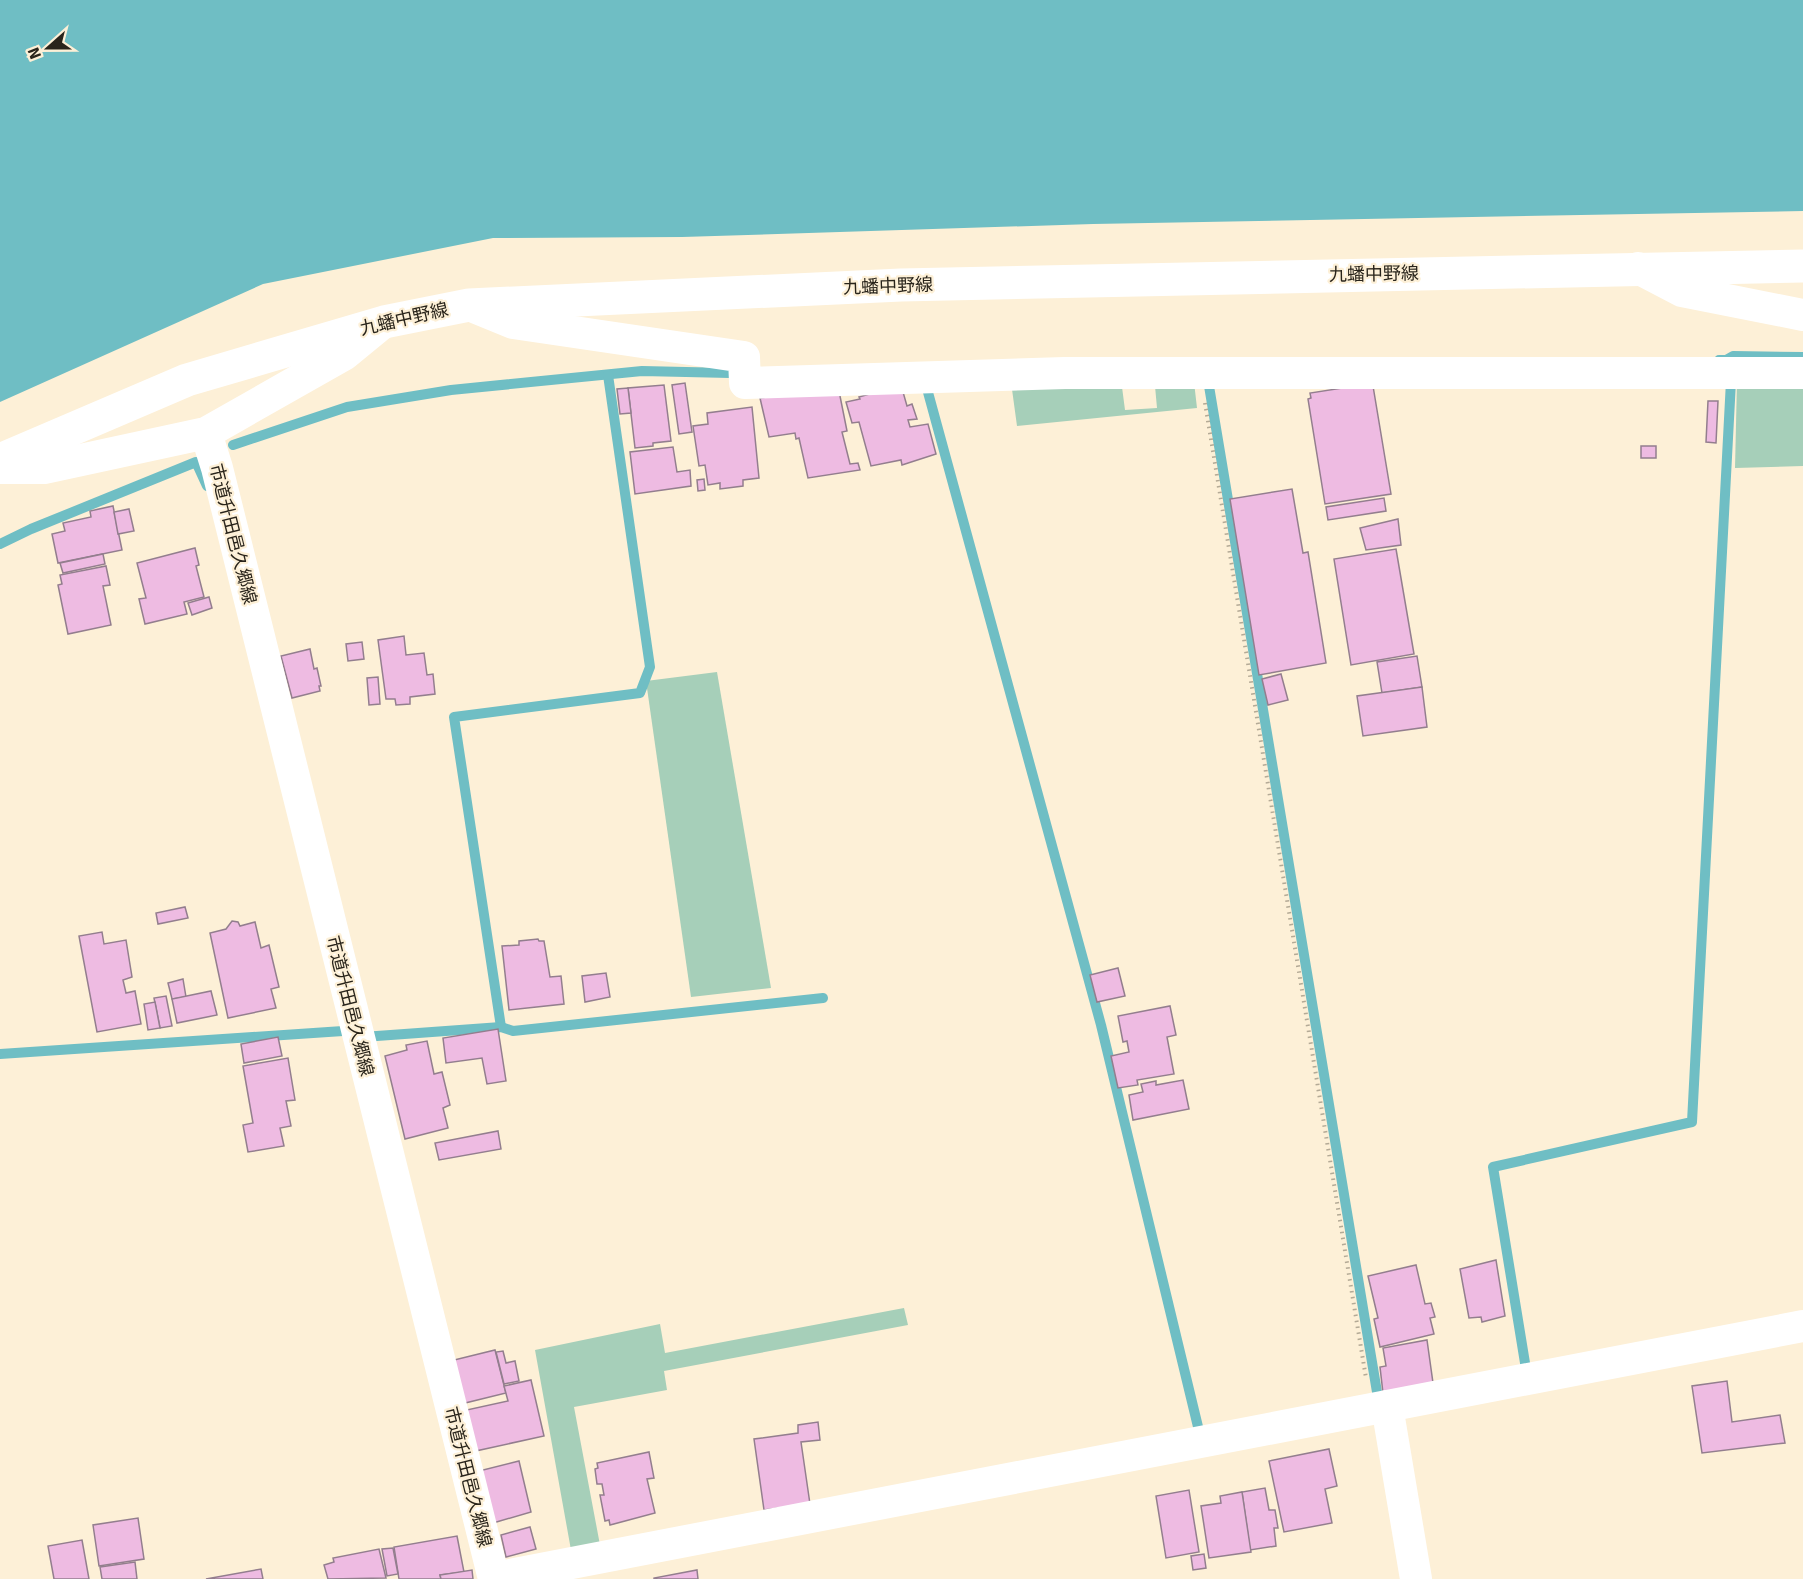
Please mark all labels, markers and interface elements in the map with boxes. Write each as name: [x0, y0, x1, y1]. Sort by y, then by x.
north arrow: [18, 18, 78, 78]
text: N: [24, 44, 46, 62]
street label: 九蟠中野線: [1329, 262, 1419, 286]
street label: 九蟠中野線: [843, 273, 933, 299]
street label: 九蟠中野線: [358, 298, 450, 340]
street label: 市道升田邑久郷線: [205, 461, 261, 607]
street label: 市道升田邑久郷線: [322, 933, 378, 1079]
street label: 市道升田邑久郷線: [440, 1404, 496, 1550]

